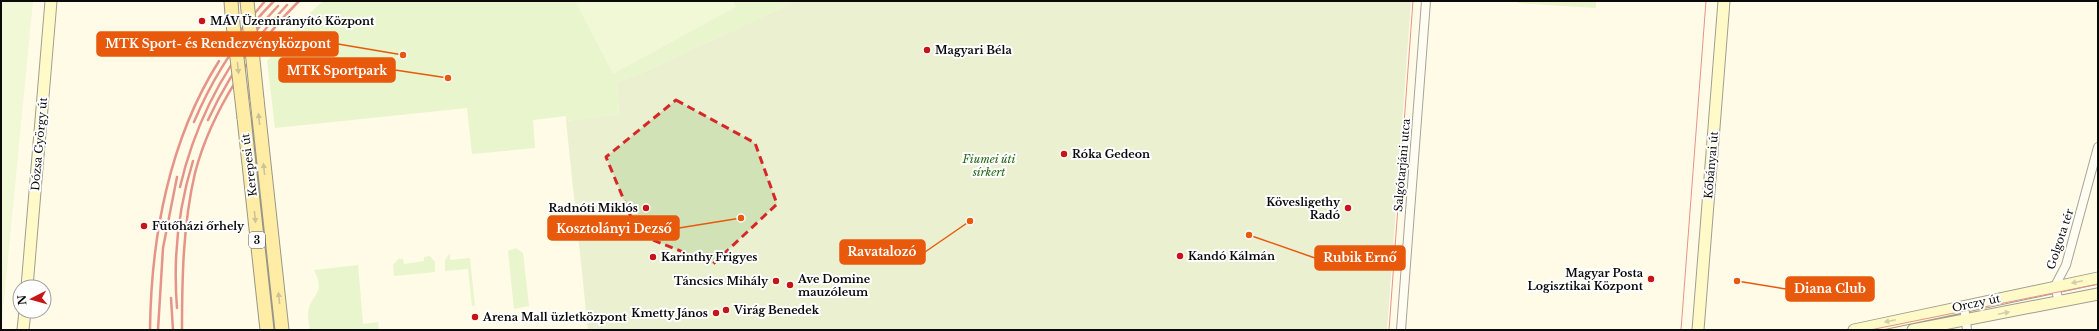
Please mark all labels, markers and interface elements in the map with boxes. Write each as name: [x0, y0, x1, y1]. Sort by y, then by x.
place label: MÁV Üzemirányító Központ: [210, 13, 375, 28]
marker: MÁV Üzemirányító Központ: [197, 16, 207, 26]
callout: MTK Sport- és Rendezvényközpont: [97, 32, 338, 56]
text: MTK Sport- és Rendezvényközpont: [105, 36, 331, 51]
place label: Magyari Béla: [935, 43, 1012, 57]
marker: Magyari Béla: [922, 45, 932, 55]
callout: MTK Sportpark: [279, 58, 395, 82]
one-way arrow: [235, 62, 241, 74]
text: MTK Sportpark: [287, 63, 388, 78]
street label: Dózsa György út: [28, 96, 50, 191]
one-way arrow: [256, 113, 262, 125]
street label: Salgótarjáni utca: [1391, 117, 1413, 212]
street label: Kőbányai út: [1701, 130, 1721, 199]
street label: Kerepesi út: [238, 132, 260, 197]
place label: Róka Gedeon: [1072, 147, 1150, 161]
marker: Róka Gedeon: [1059, 149, 1069, 159]
park label: Fiumei úti sírkert: [962, 152, 1016, 179]
one-way arrow: [261, 163, 268, 175]
place label: Kövesligethy Radó: [1266, 195, 1341, 222]
place label: Radnóti Miklós: [549, 201, 638, 215]
marker: Radnóti Miklós: [641, 203, 651, 213]
marker: Kövesligethy Radó: [1343, 203, 1353, 213]
street label: Golgota tér: [2044, 206, 2077, 271]
one-way arrow: [252, 211, 258, 223]
callout: Kosztolányi Dezső: [548, 216, 679, 240]
place label: Fűtőházi őrhely: [152, 219, 245, 233]
marker: Fűtőházi őrhely: [139, 221, 149, 231]
text: Kosztolányi Dezső: [556, 221, 672, 236]
road number: 3: [249, 232, 265, 248]
callout: Ravatalozó: [840, 240, 925, 264]
text: Ravatalozó: [848, 244, 917, 259]
callout: Rubik Ernő: [1315, 246, 1405, 270]
place label: Kandó Kálmán: [1188, 249, 1275, 263]
place label: Karinthy Frigyes: [661, 250, 757, 264]
text: Rubik Ernő: [1323, 250, 1397, 265]
marker: Kandó Kálmán: [1175, 251, 1185, 261]
marker: Karinthy Frigyes: [648, 252, 658, 262]
place label: Magyar Posta Logisztikai Központ: [1527, 266, 1644, 293]
place label: Ave Domine mauzóleum: [797, 272, 871, 299]
place label: Táncsics Mihály: [674, 274, 769, 288]
marker: Magyar Posta Logisztikai Központ: [1646, 274, 1656, 284]
marker: Táncsics Mihály: [771, 276, 781, 286]
callout: Diana Club: [1786, 277, 1874, 301]
north arrow: [12, 279, 52, 319]
one-way arrow: [2071, 279, 2083, 285]
marker: Ave Domine mauzóleum: [785, 280, 795, 290]
text: Diana Club: [1794, 281, 1866, 296]
street label: Orczy út: [1951, 291, 2002, 315]
one-way arrow: [276, 292, 282, 304]
text: N: [14, 294, 30, 306]
place label: Virág Benedek: [733, 303, 820, 317]
marker: Virág Benedek: [721, 305, 731, 315]
place label: Kmetty János: [631, 306, 708, 320]
marker: Kmetty János: [711, 308, 721, 318]
place label: Arena Mall üzletközpont: [482, 310, 628, 324]
one-way arrow: [1998, 310, 2010, 316]
marker: Arena Mall üzletközpont: [470, 312, 480, 322]
one-way arrow: [1883, 319, 1896, 325]

